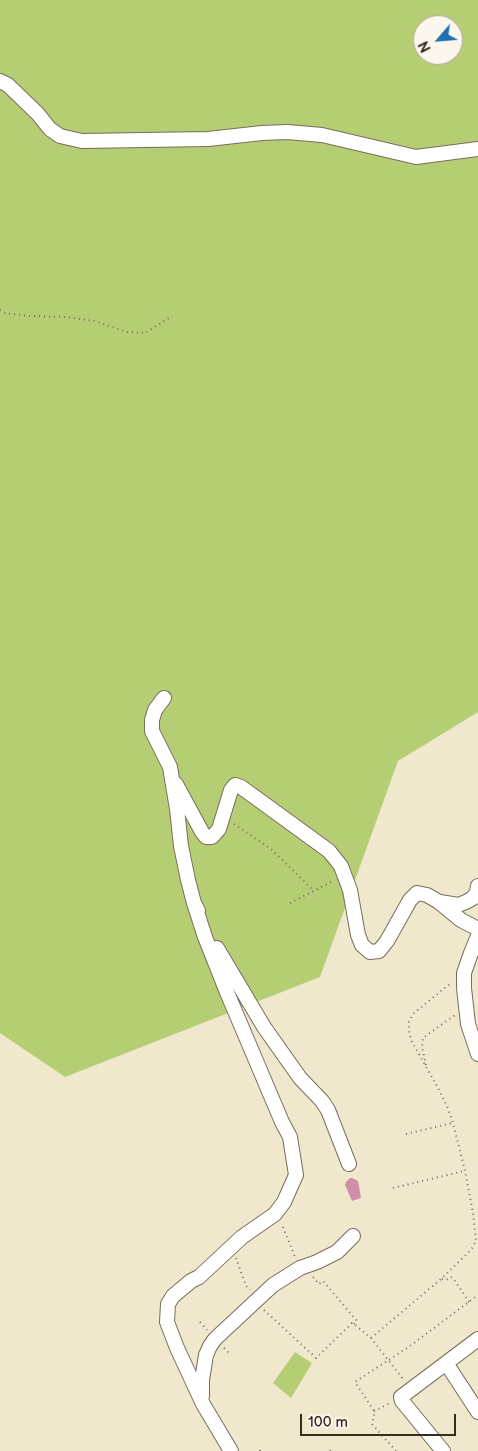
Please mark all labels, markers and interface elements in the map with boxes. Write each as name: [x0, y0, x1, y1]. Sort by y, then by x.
north arrow: [413, 15, 463, 65]
text: N: [415, 38, 435, 55]
scale bar: [303, 1404, 459, 1436]
text: 100 m: [308, 1413, 348, 1432]

